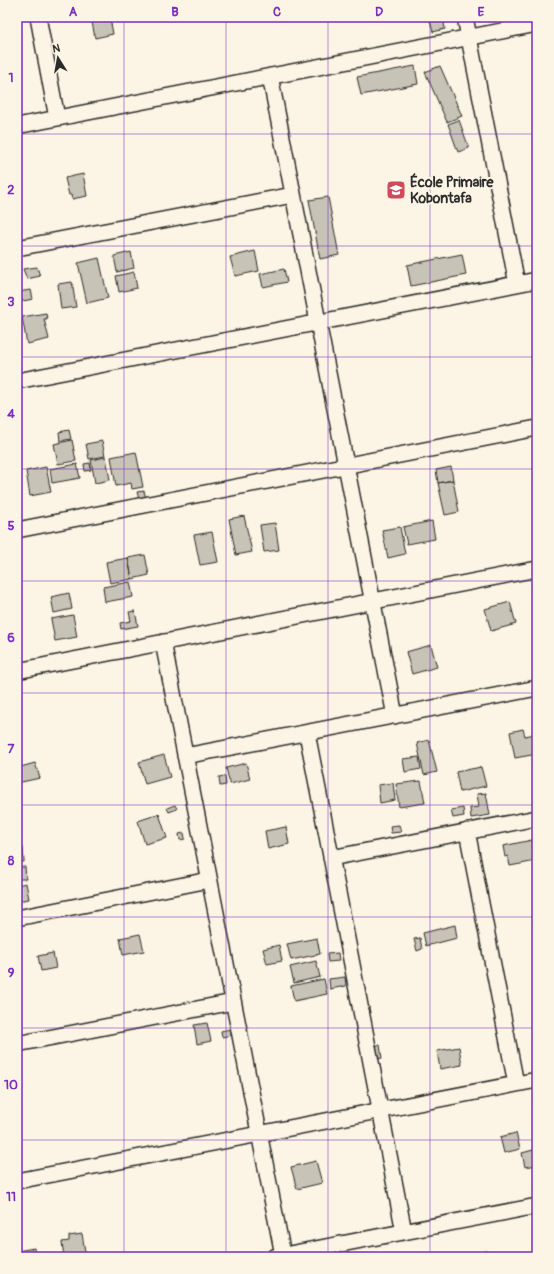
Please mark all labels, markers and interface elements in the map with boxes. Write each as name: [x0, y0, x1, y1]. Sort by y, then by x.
text: A: [69, 4, 78, 20]
text: B: [171, 4, 179, 20]
text: C: [273, 4, 281, 20]
text: D: [375, 4, 383, 20]
text: E: [478, 4, 485, 20]
north arrow: [38, 38, 78, 78]
text: N: [51, 41, 62, 56]
text: 1: [8, 70, 14, 86]
place label: École Primaire Kobontafa: [410, 173, 494, 207]
school or university icon: École Primaire Kobontafa: [385, 179, 407, 201]
text: 2: [7, 182, 15, 198]
text: 3: [7, 294, 15, 310]
text: 4: [7, 406, 15, 422]
text: 5: [7, 518, 15, 534]
text: 6: [7, 630, 15, 646]
text: 7: [8, 741, 15, 757]
text: 8: [8, 853, 15, 869]
text: 9: [8, 965, 15, 981]
text: 10: [4, 1077, 18, 1093]
text: 11: [6, 1189, 16, 1205]

